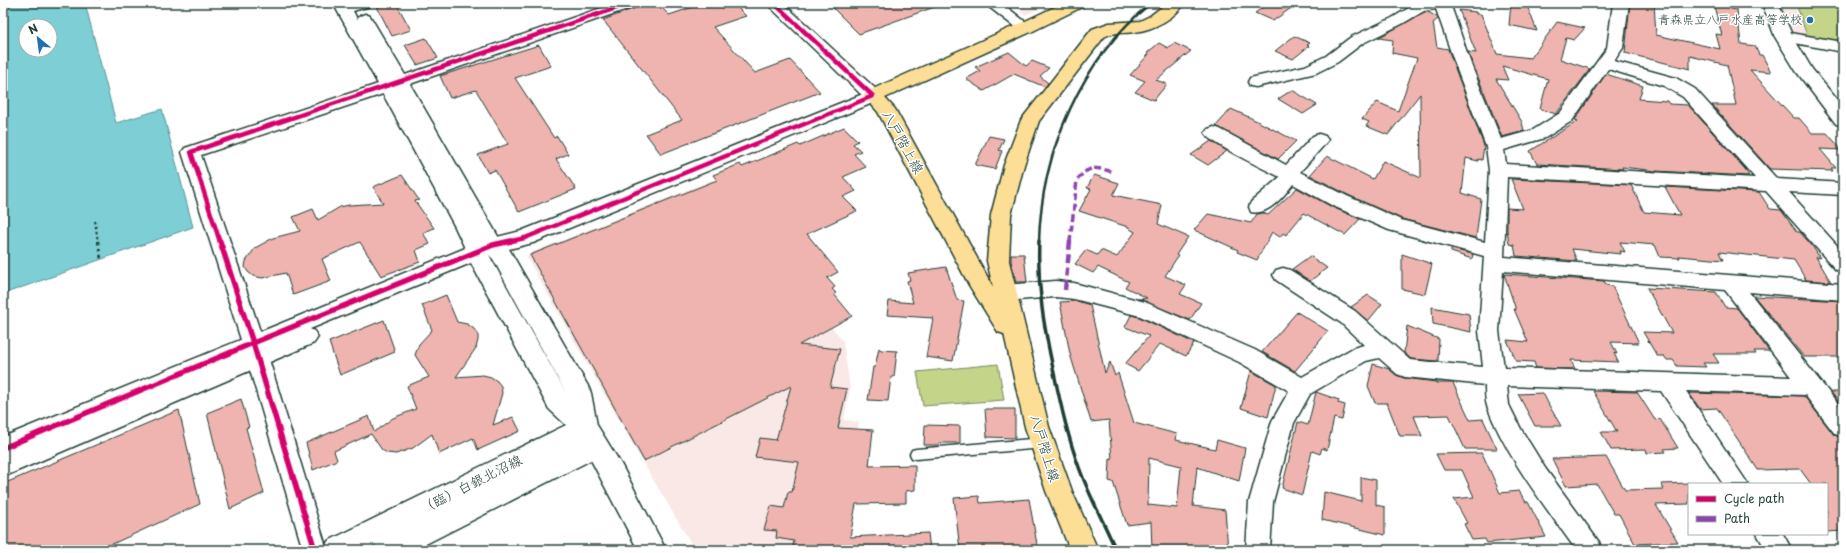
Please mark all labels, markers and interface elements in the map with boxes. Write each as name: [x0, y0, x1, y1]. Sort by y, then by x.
place label: 青森県立八戸水産高等学校: [1658, 10, 1802, 28]
marker: 青森県立八戸水産高等学校: [1805, 15, 1815, 25]
north arrow: [18, 18, 58, 58]
text: N: [25, 19, 41, 38]
street label: 八戸階上線: [877, 106, 930, 177]
street label: 八戸階上線: [1025, 411, 1066, 484]
street label: （臨）白銀北沼線: [416, 449, 525, 518]
legend: [1688, 483, 1828, 535]
text: Cycle path: [1724, 489, 1785, 507]
text: Path: [1724, 509, 1750, 527]

